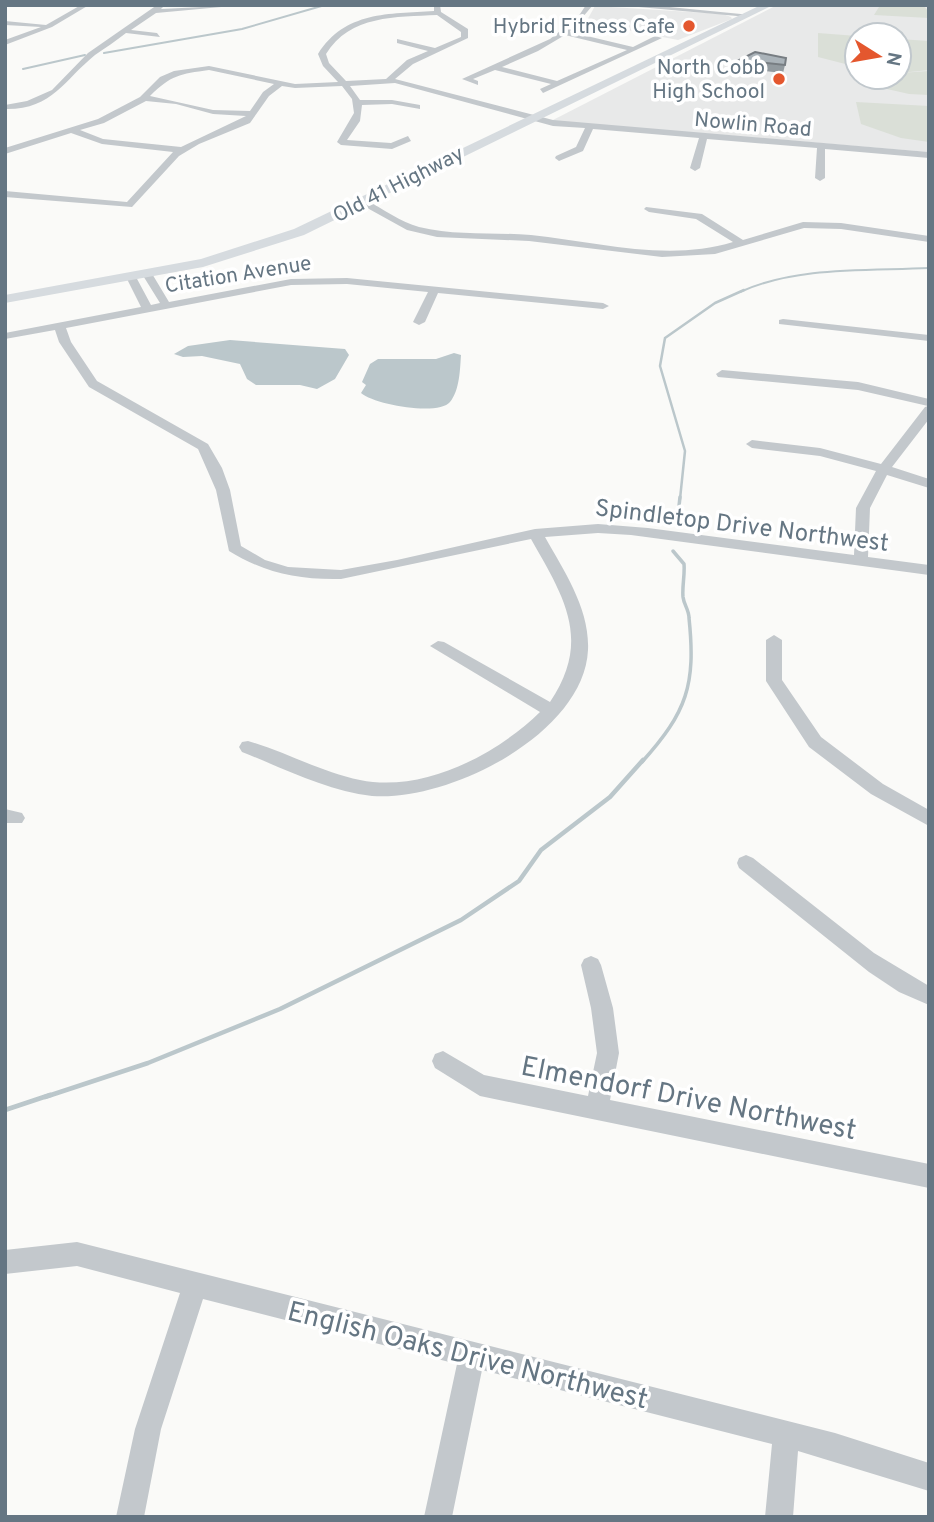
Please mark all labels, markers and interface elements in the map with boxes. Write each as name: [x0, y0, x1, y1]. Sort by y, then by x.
place label: Hybrid Fitness Cafe: [493, 14, 675, 41]
marker: Hybrid Fitness Cafe: [681, 18, 697, 34]
north arrow: [843, 21, 913, 91]
text: N: [880, 50, 906, 68]
place label: North Cobb High School: [652, 55, 765, 106]
marker: North Cobb High School: [771, 71, 787, 87]
street label: Nowlin Road: [693, 107, 813, 144]
street label: Old 41 Highway: [329, 141, 469, 230]
street label: Citation Avenue: [163, 251, 313, 300]
street label: Spindletop Drive Northwest: [593, 494, 890, 560]
street label: Elmendorf Drive Northwest: [518, 1050, 859, 1150]
street label: English Oaks Drive Northwest: [283, 1295, 651, 1419]

